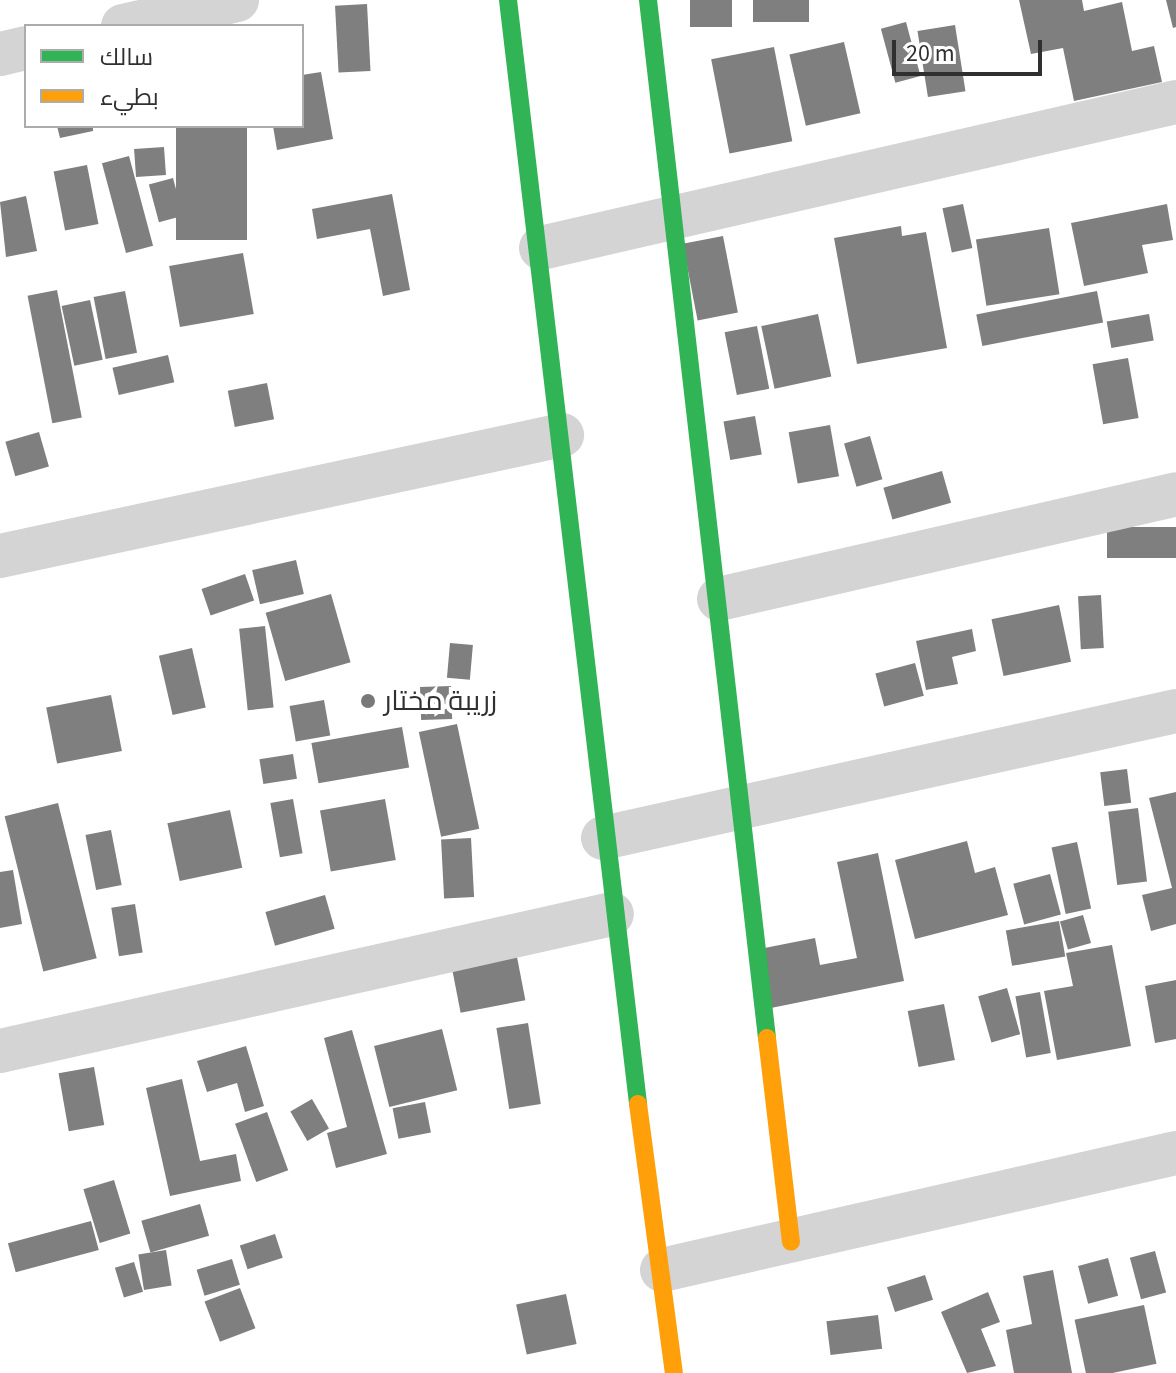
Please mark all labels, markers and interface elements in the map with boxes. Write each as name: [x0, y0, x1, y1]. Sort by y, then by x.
legend: [24, 24, 304, 128]
scale bar: [896, 24, 1046, 74]
text: 20 m: [906, 36, 955, 71]
text: سالك: [100, 40, 153, 75]
text: بطيء: [100, 80, 159, 115]
place label: زريبة مختار: [384, 684, 497, 718]
marker: زريبة مختار: [359, 692, 377, 710]

